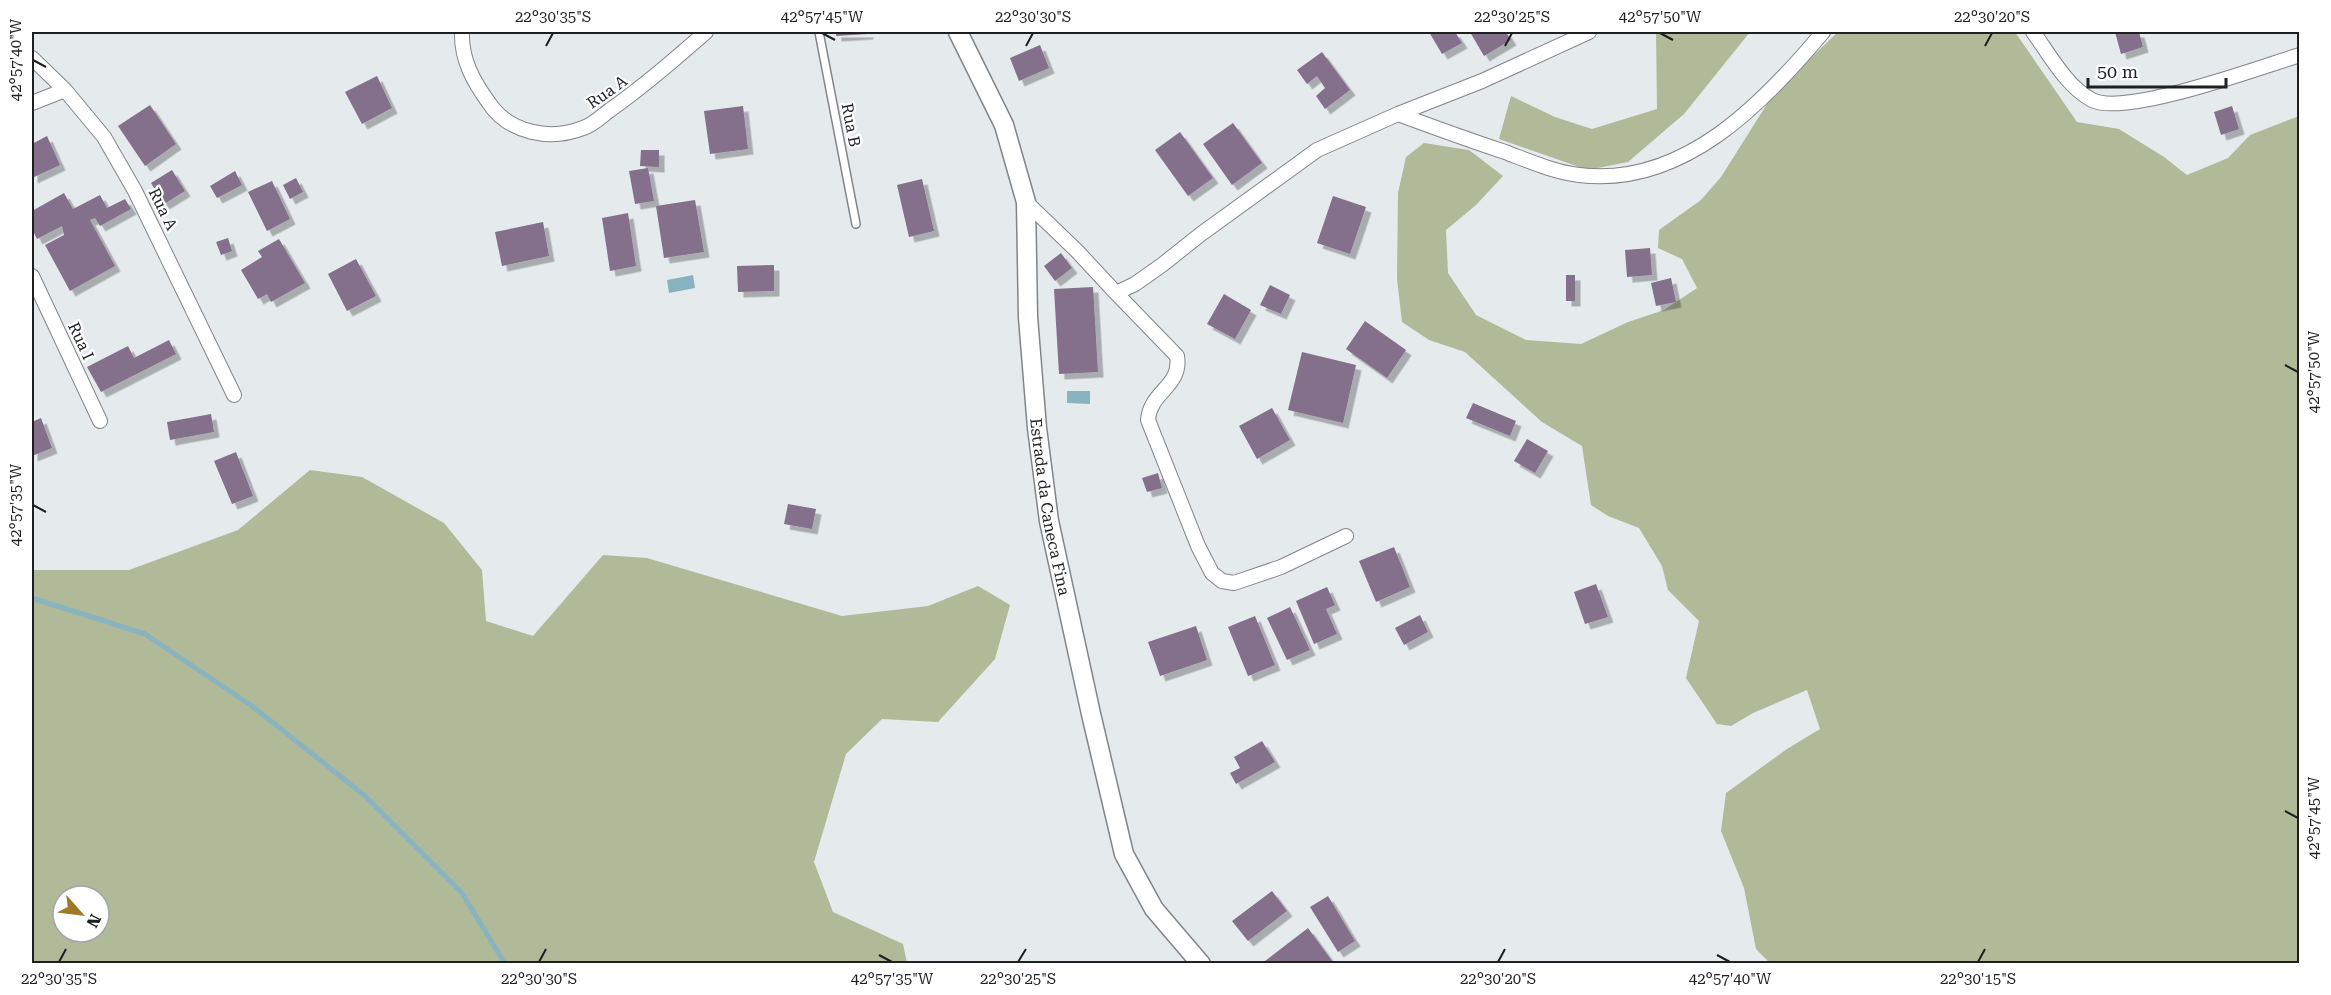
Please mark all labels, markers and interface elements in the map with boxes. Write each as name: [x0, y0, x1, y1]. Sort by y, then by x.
text: 22°30'35"S: [515, 8, 591, 26]
text: 42°57'45"W: [781, 8, 864, 26]
text: 22°30'30"S: [995, 8, 1071, 26]
text: 22°30'25"S: [1474, 8, 1550, 26]
text: 42°57'50"W: [1619, 8, 1702, 26]
text: 22°30'20"S: [1954, 8, 2030, 26]
text: 42°57'40"W: [7, 18, 25, 101]
scale bar: [2088, 51, 2226, 89]
text: 50 m: [2097, 61, 2138, 82]
street label: Rua A: [583, 71, 631, 113]
street label: Rua B: [837, 101, 865, 149]
street label: Rua A: [145, 185, 182, 234]
street label: Rua I: [64, 319, 98, 363]
text: 42°57'50"W: [2305, 330, 2323, 413]
street label: Estrada da Caneca Fina: [1027, 417, 1074, 597]
text: 42°57'35"W: [7, 463, 25, 546]
text: 42°57'45"W: [2305, 776, 2323, 859]
north arrow: [51, 884, 111, 944]
text: N: [83, 911, 105, 931]
text: 22°30'35"S: [21, 970, 97, 988]
text: 22°30'30"S: [501, 970, 577, 988]
text: 42°57'35"W: [851, 970, 934, 988]
text: 22°30'25"S: [980, 970, 1056, 988]
text: 22°30'20"S: [1460, 970, 1536, 988]
text: 42°57'40"W: [1689, 970, 1772, 988]
text: 22°30'15"S: [1940, 970, 2016, 988]

